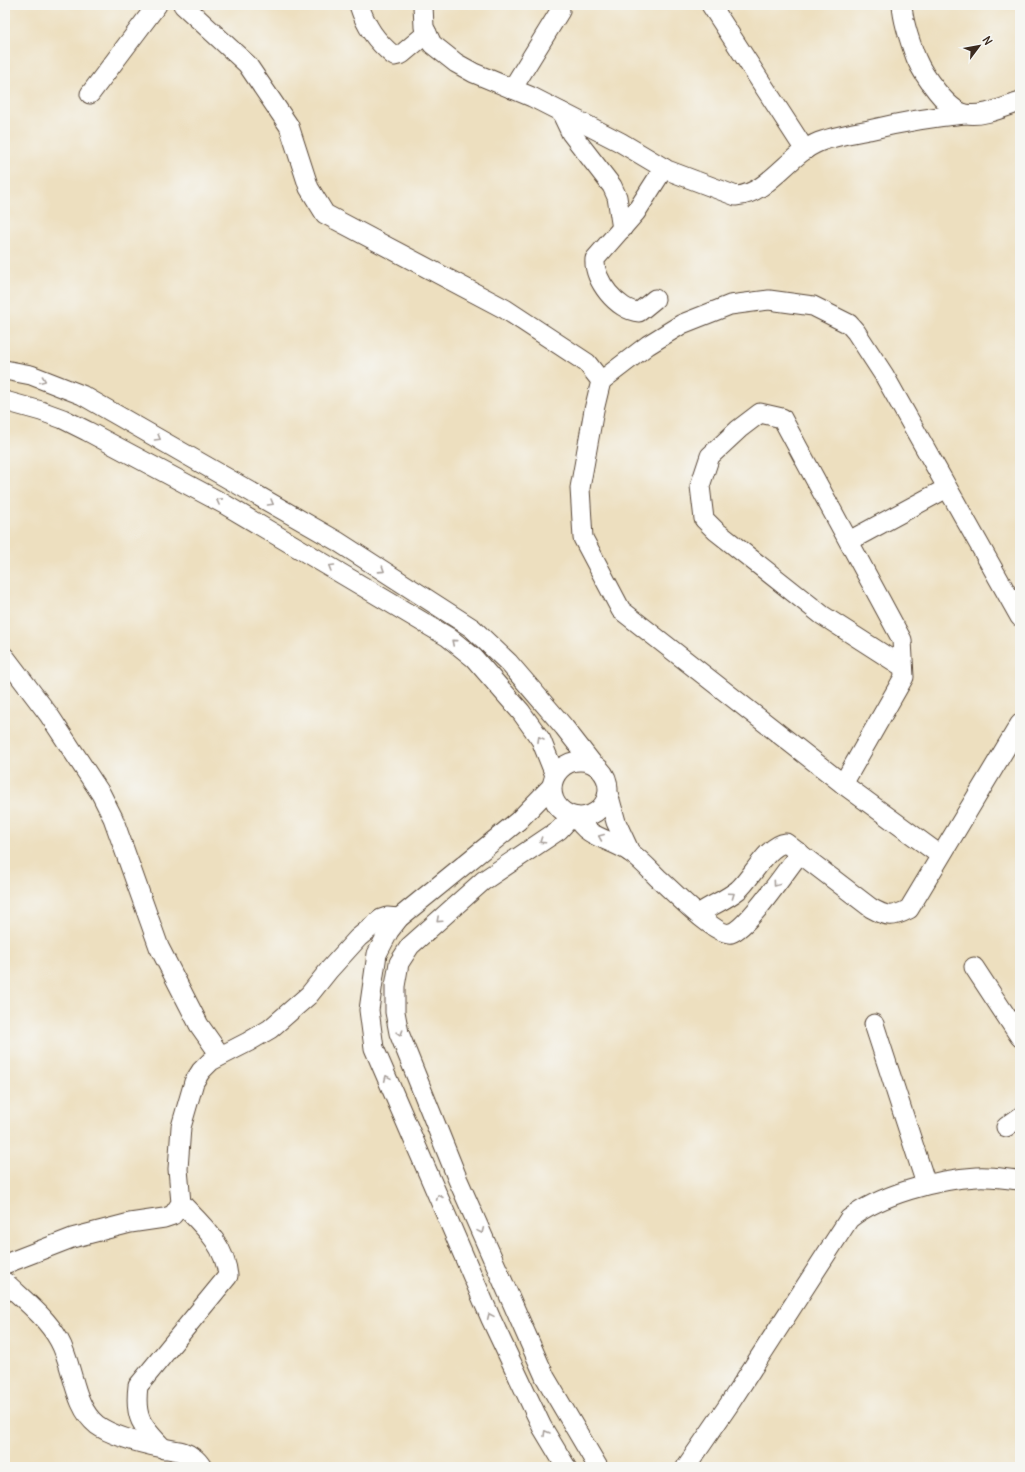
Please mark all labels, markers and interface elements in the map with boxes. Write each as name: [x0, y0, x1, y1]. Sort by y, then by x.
north arrow: [959, 26, 999, 66]
text: N: [980, 34, 995, 48]
one-way arrow: [39, 375, 46, 383]
one-way arrow: [154, 434, 161, 441]
one-way arrow: [216, 498, 223, 506]
one-way arrow: [267, 499, 274, 506]
one-way arrow: [328, 565, 335, 572]
one-way arrow: [378, 565, 385, 573]
one-way arrow: [452, 639, 459, 646]
one-way arrow: [537, 736, 544, 743]
one-way arrow: [598, 834, 606, 842]
one-way arrow: [539, 836, 546, 844]
one-way arrow: [774, 879, 781, 886]
one-way arrow: [727, 893, 734, 900]
one-way arrow: [436, 915, 444, 923]
one-way arrow: [395, 1029, 404, 1036]
one-way arrow: [383, 1074, 391, 1081]
one-way arrow: [436, 1193, 444, 1201]
one-way arrow: [476, 1227, 484, 1234]
one-way arrow: [486, 1313, 494, 1320]
one-way arrow: [544, 1430, 551, 1437]

